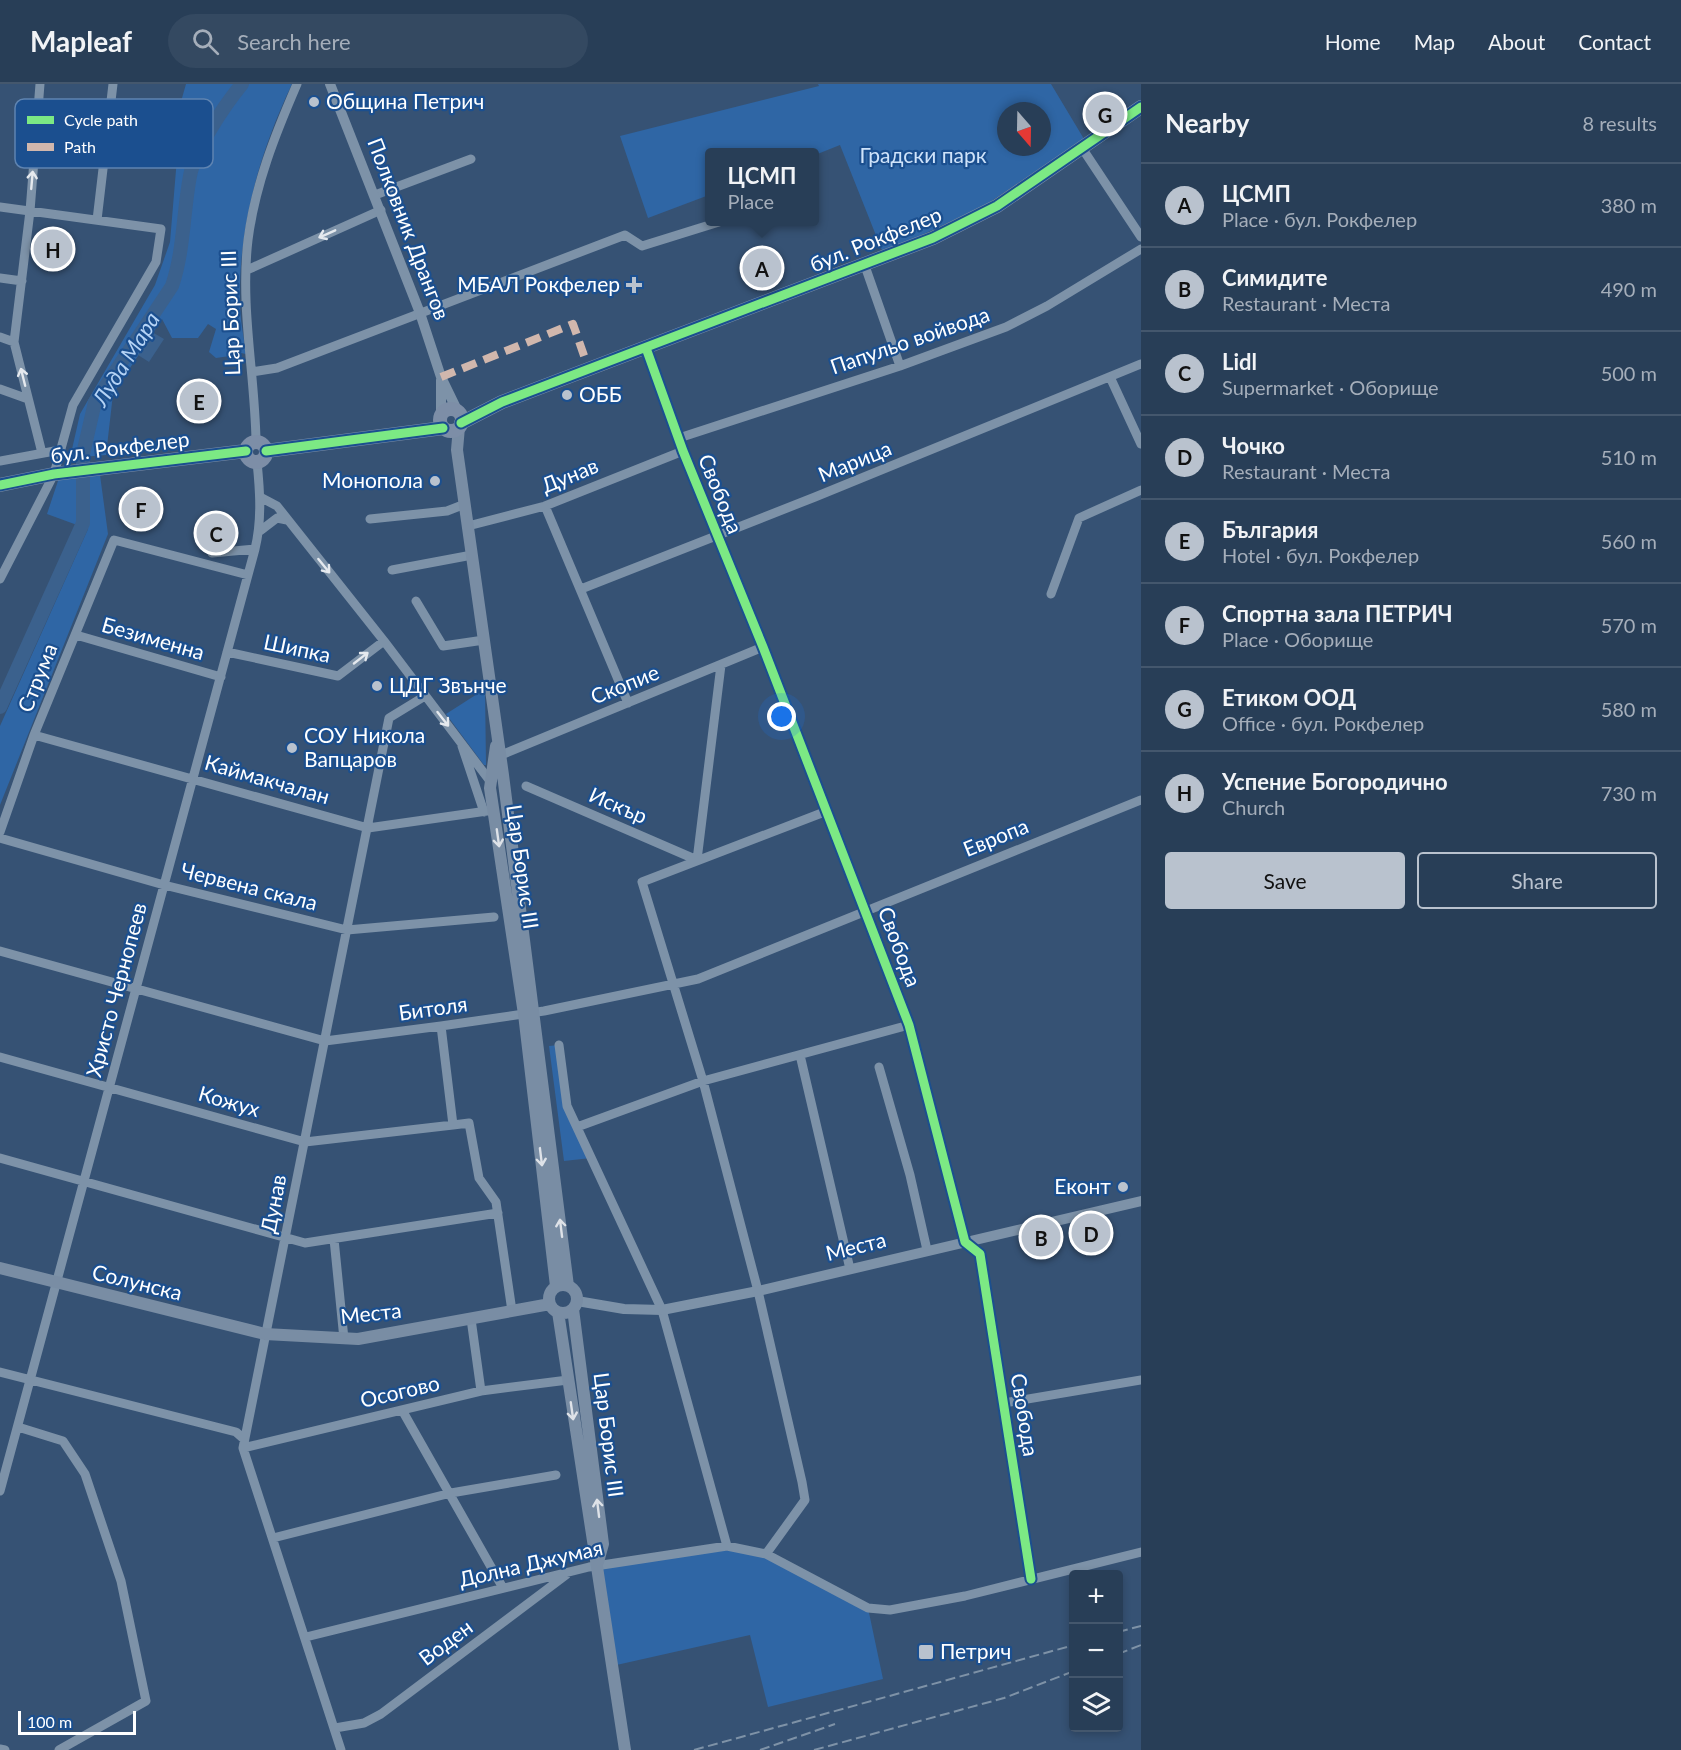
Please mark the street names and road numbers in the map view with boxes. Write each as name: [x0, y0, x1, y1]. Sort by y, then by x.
street label: Полковник Дрангов: [363, 134, 456, 323]
street label: бул. Рокфелер: [806, 201, 945, 276]
street label: Цар Борис III: [215, 250, 244, 376]
street label: Папульо войвода: [827, 301, 992, 379]
street label: бул. Рокфелер: [49, 426, 191, 467]
street label: Марица: [814, 435, 895, 487]
street label: Свобода: [694, 450, 749, 537]
street label: Дунав: [537, 452, 601, 497]
street label: Безименна: [99, 611, 208, 664]
street label: Шипка: [262, 628, 333, 667]
street label: Струма: [12, 639, 62, 715]
street label: Скопие: [587, 659, 662, 709]
street label: Каймакчалан: [202, 749, 333, 808]
street label: Искър: [586, 781, 651, 828]
street label: Цар Борис III: [502, 803, 545, 931]
street label: Европа: [959, 812, 1032, 861]
street label: Червена скала: [179, 857, 320, 915]
street label: Христо Чернопеев: [80, 900, 151, 1079]
street label: Свобода: [874, 903, 927, 990]
street label: Битоля: [397, 990, 469, 1025]
street label: Кожух: [196, 1080, 263, 1121]
street label: Дунав: [255, 1172, 290, 1235]
street label: Места: [823, 1226, 888, 1265]
street label: Солунска: [90, 1258, 185, 1305]
street label: Места: [339, 1297, 403, 1328]
street label: Осогово: [357, 1369, 442, 1412]
street label: Цар Борис III: [589, 1371, 630, 1499]
street label: Свобода: [1007, 1372, 1044, 1458]
street label: Долна Джумая: [456, 1534, 605, 1591]
street label: Воден: [413, 1614, 477, 1670]

